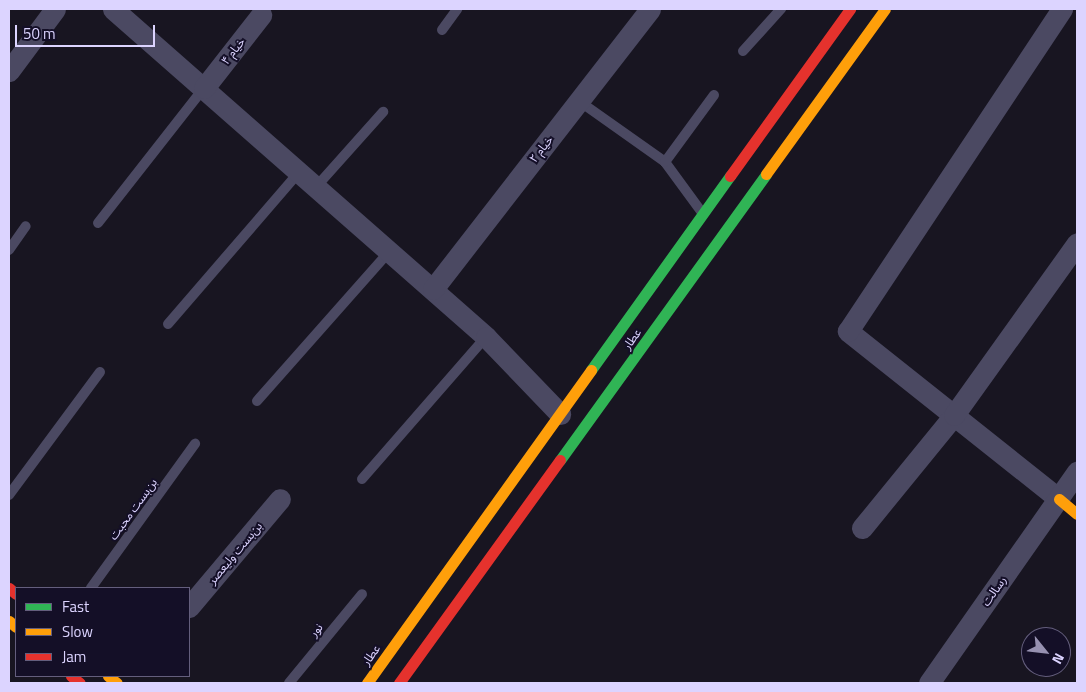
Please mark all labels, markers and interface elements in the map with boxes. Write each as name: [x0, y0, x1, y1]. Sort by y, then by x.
scale bar: [18, 15, 158, 47]
text: 50 m: [23, 22, 56, 45]
street label: خیام ۴: [218, 35, 248, 67]
street label: خیام ۲: [526, 133, 556, 165]
street label: عطار: [620, 326, 644, 352]
street label: بن‌بست محبت: [106, 476, 160, 542]
street label: بن‌بست ولیعصر: [205, 519, 265, 587]
street label: رسالت: [979, 573, 1009, 609]
legend: [15, 587, 190, 677]
text: Fast: [62, 595, 89, 618]
text: Slow: [62, 620, 93, 643]
street label: نور: [306, 620, 326, 640]
north arrow: [1021, 627, 1071, 677]
street label: عطار: [359, 642, 383, 668]
text: Jam: [62, 645, 86, 668]
text: N: [1047, 650, 1070, 668]

